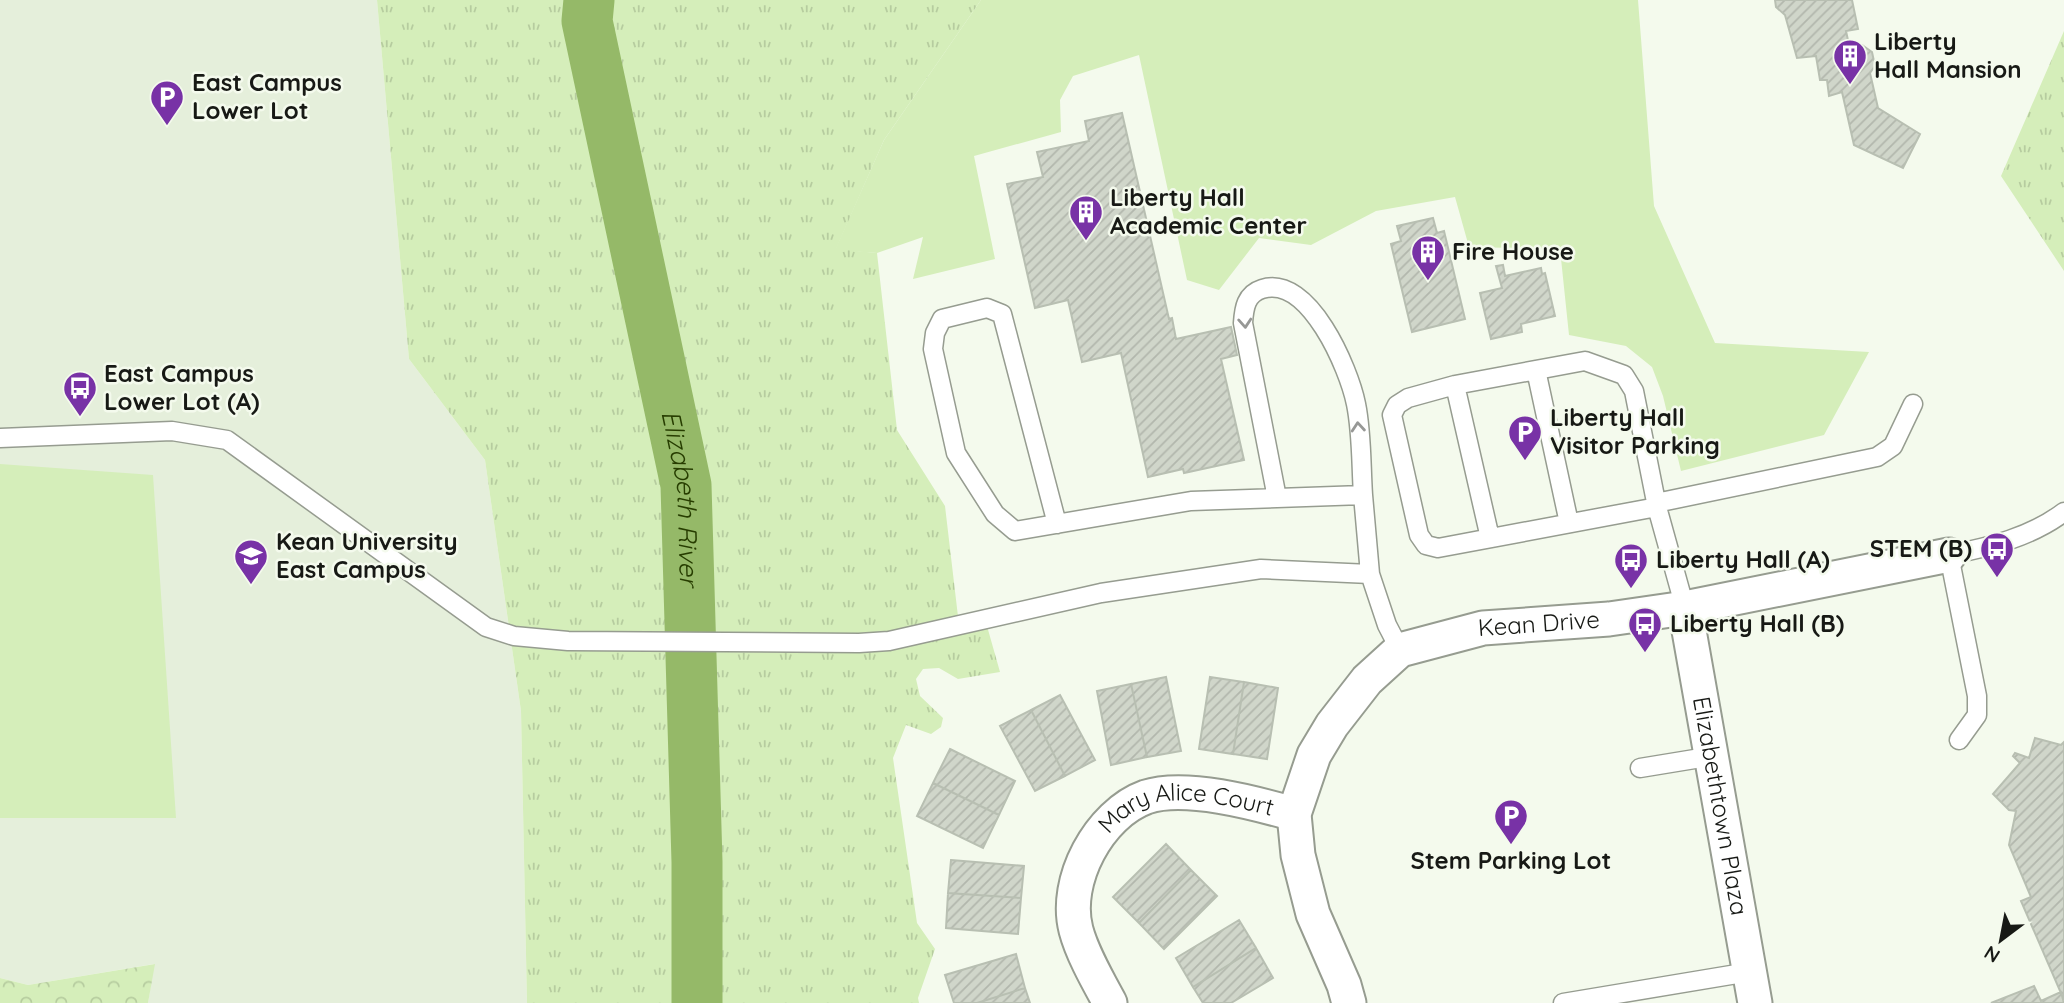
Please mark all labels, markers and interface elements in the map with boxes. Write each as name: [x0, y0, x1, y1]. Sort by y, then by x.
place label: Liberty Hall Mansion: [1874, 26, 2022, 84]
building icon: Liberty Hall Mansion: [1831, 37, 1869, 86]
place label: East Campus Lower Lot: [192, 67, 342, 125]
parking icon: East Campus Lower Lot: [148, 78, 186, 127]
place label: Liberty Hall Academic Center: [1110, 182, 1307, 240]
building icon: Liberty Hall Academic Center: [1067, 193, 1105, 242]
building icon: Fire House: [1409, 233, 1447, 282]
place label: Fire House: [1452, 236, 1574, 266]
one-way arrow: [1237, 318, 1252, 329]
place label: East Campus Lower Lot (A): [104, 358, 260, 416]
bus stop icon: East Campus Lower Lot (A): [61, 369, 99, 418]
place label: Liberty Hall Visitor Parking: [1550, 402, 1720, 460]
water label: Elizabeth River: [654, 407, 706, 589]
parking icon: Liberty Hall Visitor Parking: [1506, 413, 1544, 462]
one-way arrow: [1351, 421, 1366, 432]
place label: Kean University East Campus: [276, 526, 458, 584]
bus stop icon: STEM (B): [1978, 530, 2016, 579]
place label: STEM (B): [1870, 533, 1972, 563]
school or university icon: Kean University East Campus: [232, 537, 270, 586]
bus stop icon: Liberty Hall (A): [1612, 541, 1650, 590]
place label: Liberty Hall (A): [1656, 544, 1830, 574]
street label: Kean Drive: [1477, 604, 1601, 642]
bus stop icon: Liberty Hall (B): [1626, 605, 1664, 654]
place label: Liberty Hall (B): [1670, 608, 1844, 638]
street label: Elizabethtown Plaza: [1687, 694, 1755, 918]
street label: Mary Alice Court: [1091, 777, 1277, 839]
parking icon: Stem Parking Lot: [1492, 797, 1530, 846]
place label: Stem Parking Lot: [1411, 845, 1611, 875]
north arrow: [1966, 905, 2036, 975]
text: N: [1980, 941, 2004, 968]

